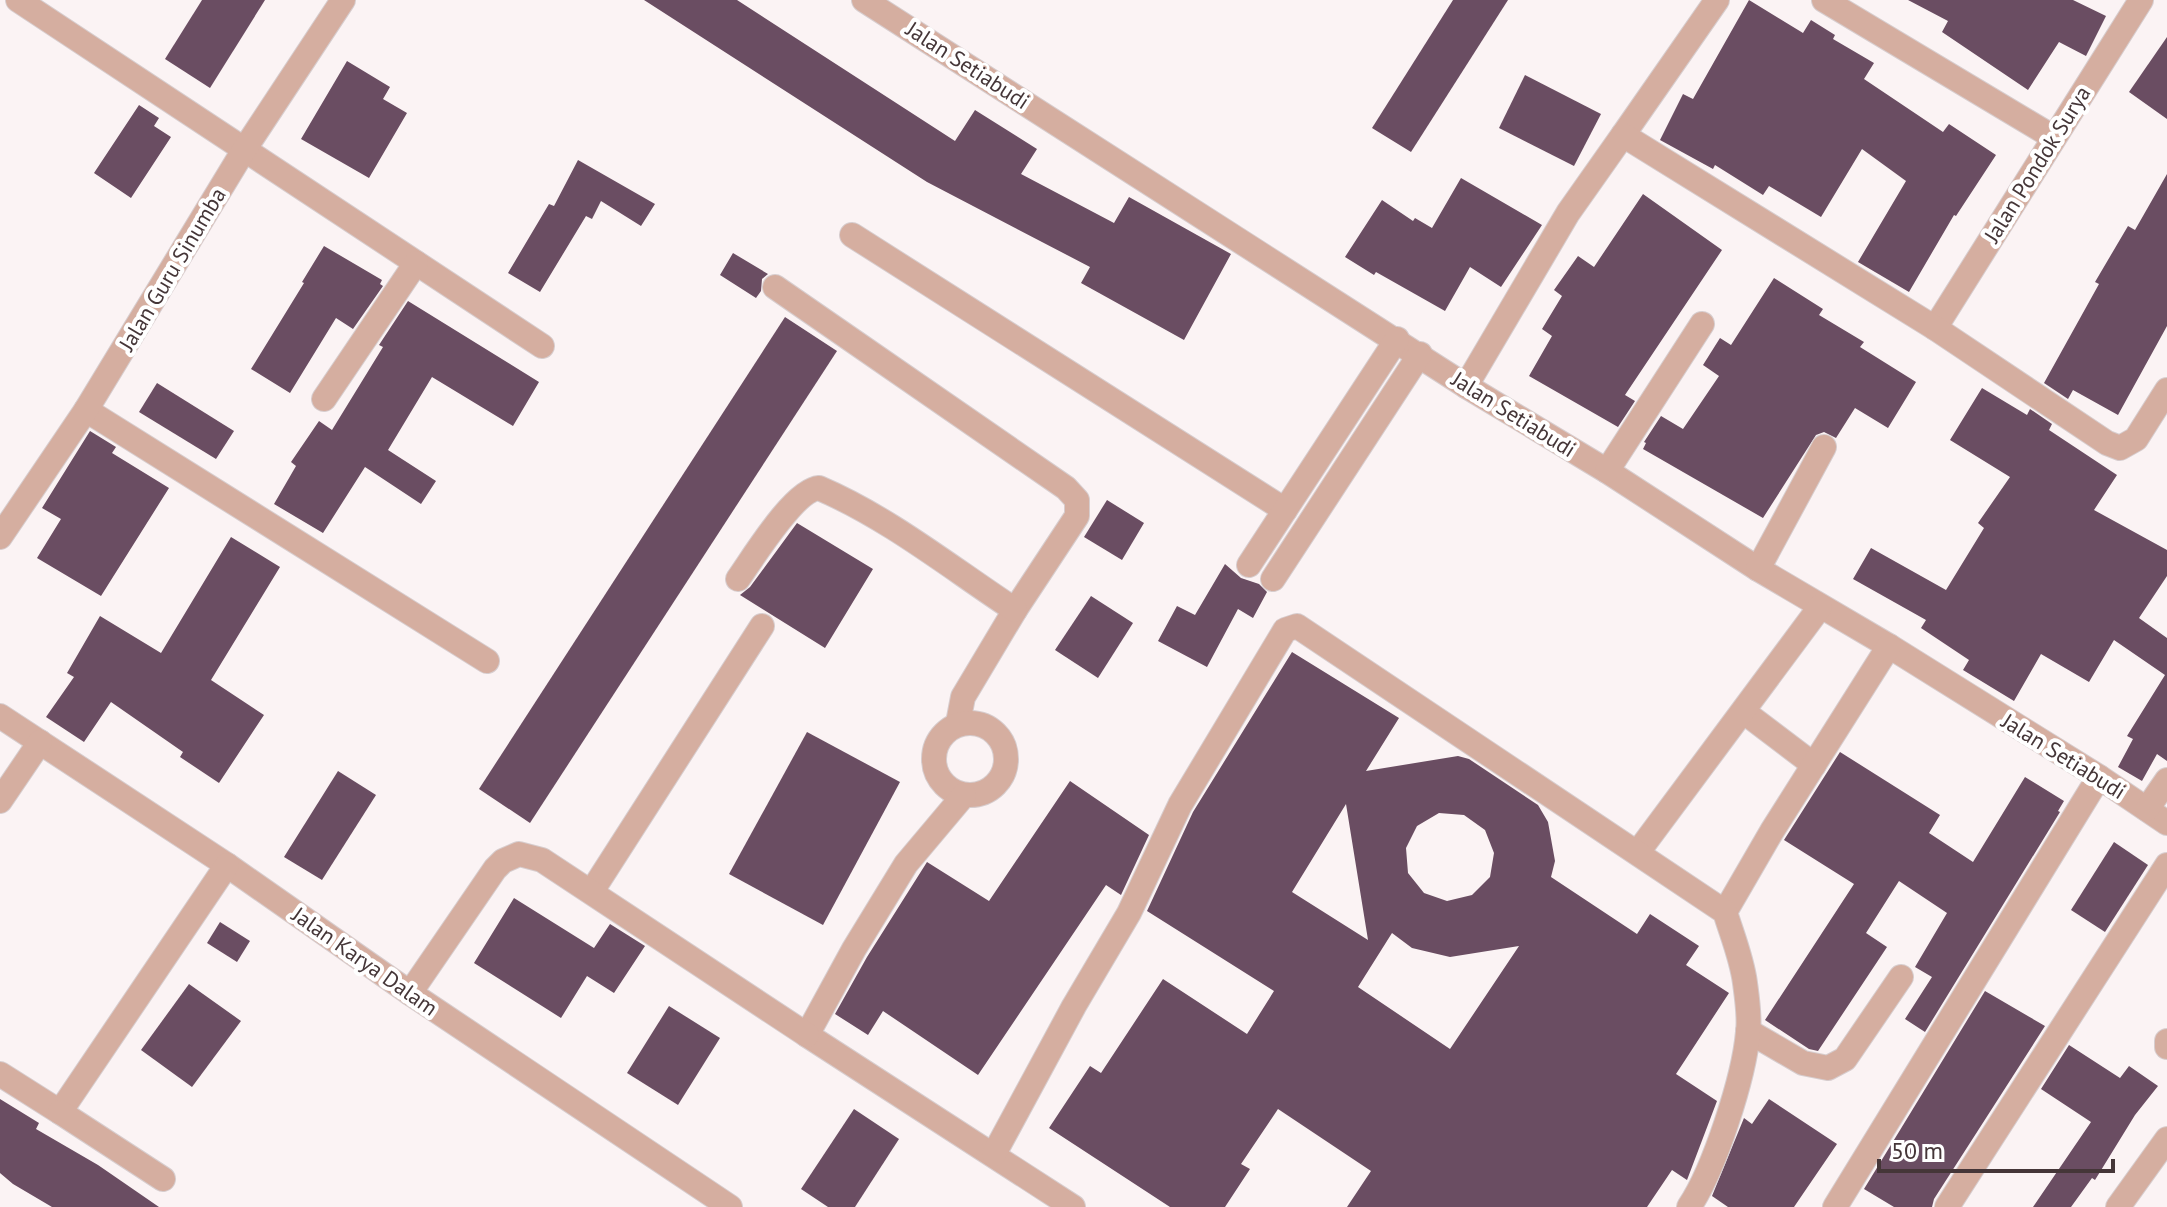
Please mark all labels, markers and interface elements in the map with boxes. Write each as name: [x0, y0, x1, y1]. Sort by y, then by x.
street label: Jalan Setiabudi: [900, 14, 1035, 115]
street label: Jalan Pondok Surya: [1977, 80, 2096, 248]
street label: Jalan Guru Sinumba: [112, 182, 232, 356]
street label: Jalan Setiabudi: [1446, 364, 1581, 463]
street label: Jalan Setiabudi: [1996, 706, 2131, 805]
street label: Jalan Karya Dalam: [286, 900, 443, 1022]
scale bar: [1879, 1123, 2113, 1173]
text: 50 m: [1891, 1135, 1943, 1166]

